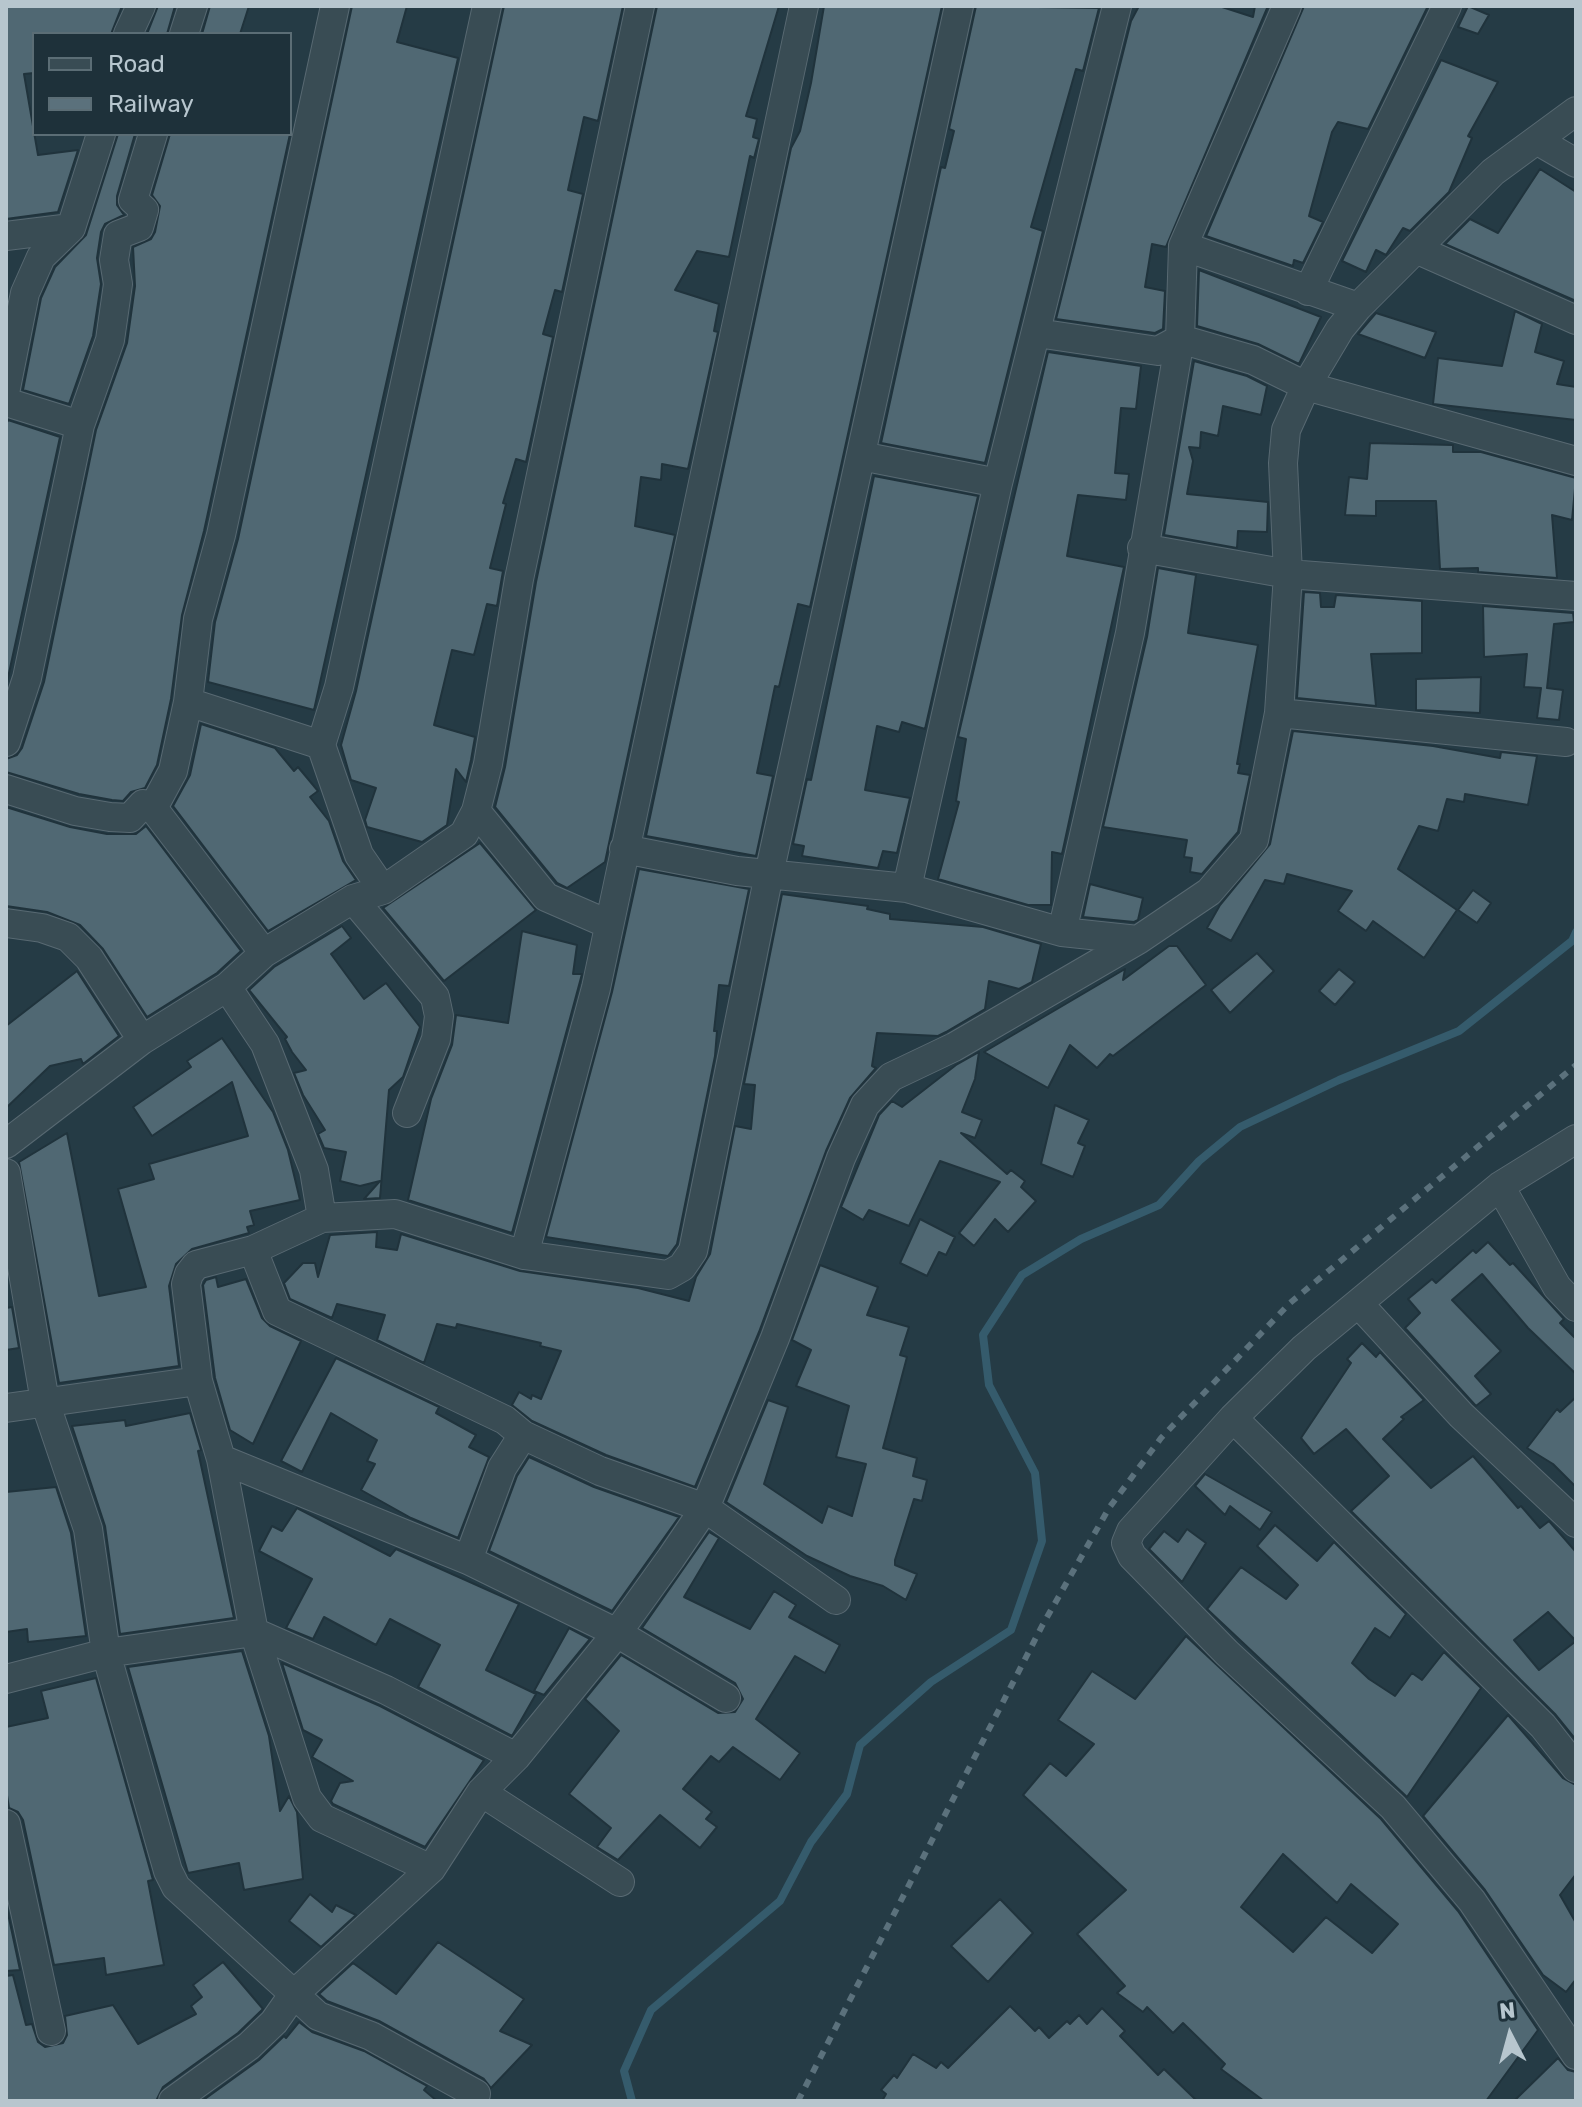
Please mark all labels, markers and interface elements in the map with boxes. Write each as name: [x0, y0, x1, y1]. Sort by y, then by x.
legend: [32, 32, 292, 136]
text: Road: [108, 50, 165, 78]
text: Railway: [108, 90, 194, 118]
north arrow: [1470, 1995, 1550, 2075]
text: N: [1498, 1996, 1517, 2025]

